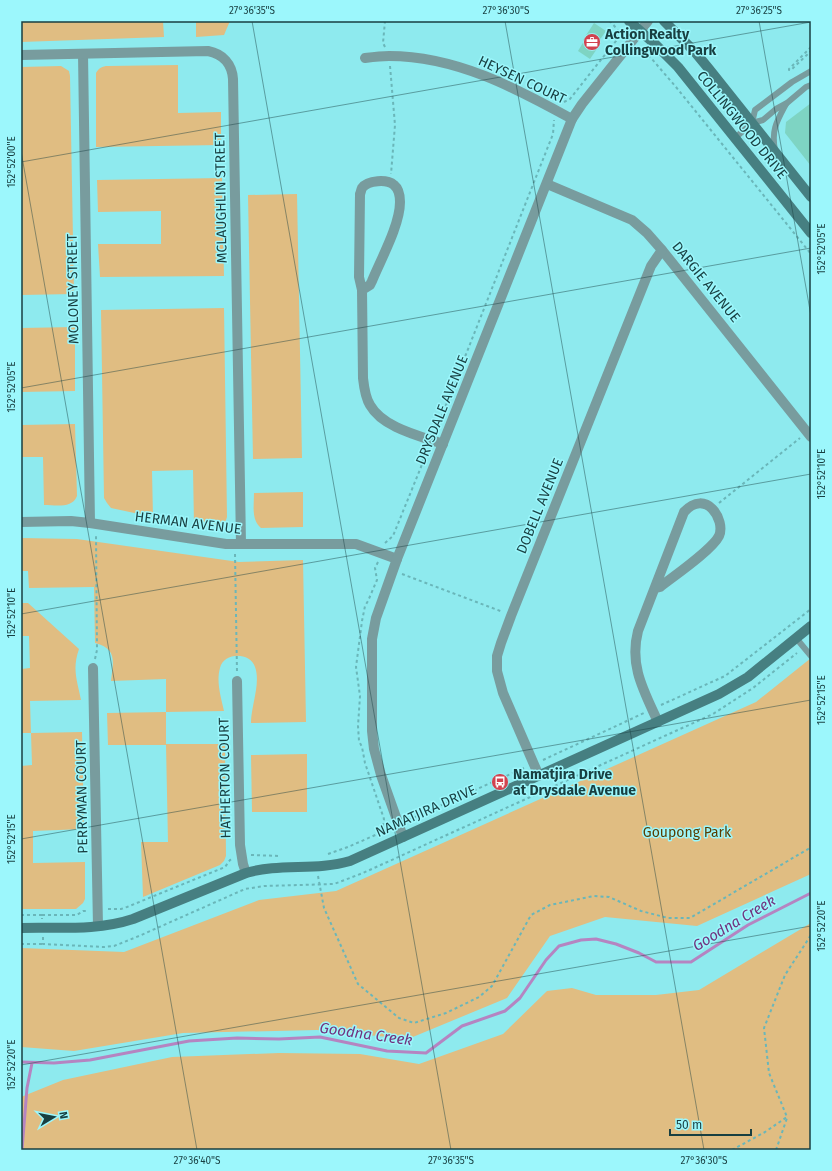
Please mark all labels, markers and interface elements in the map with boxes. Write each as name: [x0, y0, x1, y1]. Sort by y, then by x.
text: 27°36'35"S: [229, 5, 276, 17]
text: 27°36'30"S: [483, 5, 530, 17]
text: 27°36'25"S: [736, 5, 783, 17]
place label: Action Realty Collingwood Park: [604, 26, 717, 59]
office icon: Action Realty Collingwood Park: [582, 32, 602, 52]
street label: HEYSEN COURT: [475, 52, 569, 108]
street label: COLLINGWOOD DRIVE: [693, 67, 791, 183]
street label: MCLAUGHLIN STREET: [211, 132, 231, 263]
text: 152°52'00"E: [6, 136, 18, 188]
text: 152°52'05"E: [816, 224, 828, 274]
street label: MOLONEY STREET: [64, 233, 82, 344]
street label: DARGIE AVENUE: [668, 238, 744, 326]
street label: DRYSDALE AVENUE: [412, 353, 472, 467]
text: 152°52'05"E: [6, 362, 18, 412]
text: 152°52'10"E: [816, 449, 828, 499]
street label: DOBELL AVENUE: [513, 456, 567, 556]
street label: HERMAN AVENUE: [134, 508, 242, 538]
text: 152°52'10"E: [6, 588, 18, 638]
text: 152°52'15"E: [816, 675, 828, 725]
street label: HATHERTON COURT: [215, 717, 235, 839]
street label: PERRYMAN COURT: [72, 739, 91, 854]
place label: Namatjira Drive at Drysdale Avenue: [513, 766, 636, 799]
bus stop icon: Namatjira Drive at Drysdale Avenue: [490, 772, 510, 792]
street label: NAMATJIRA DRIVE: [373, 781, 479, 841]
text: 152°52'15"E: [6, 814, 18, 864]
park label: Goupong Park: [643, 824, 732, 841]
water label: Goodna Creek: [689, 891, 779, 955]
text: 152°52'20"E: [816, 900, 828, 952]
water label: Goodna Creek: [318, 1019, 414, 1049]
text: 152°52'20"E: [6, 1039, 18, 1091]
north arrow: [34, 1097, 74, 1137]
text: N: [56, 1111, 70, 1120]
scale bar: [670, 1111, 751, 1137]
text: 50 m: [676, 1118, 702, 1132]
text: 27°36'40"S: [174, 1155, 221, 1167]
text: 27°36'35"S: [428, 1155, 475, 1167]
text: 27°36'30"S: [681, 1155, 728, 1167]

